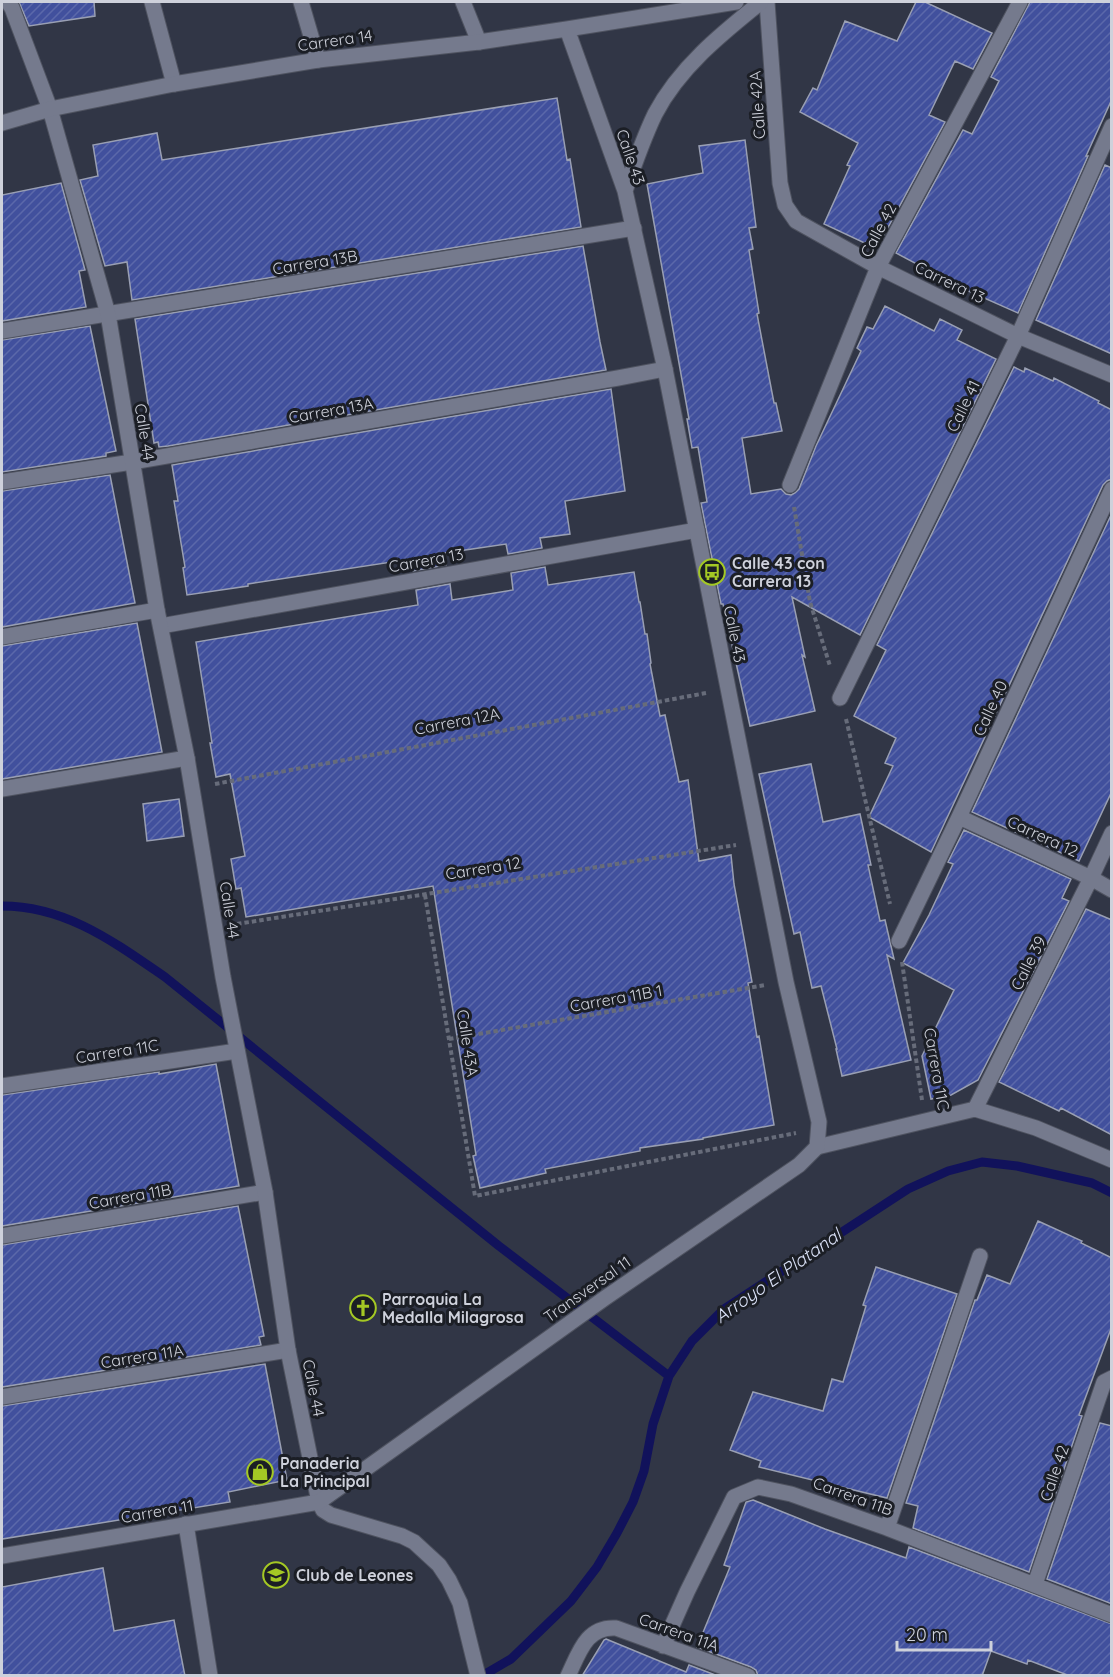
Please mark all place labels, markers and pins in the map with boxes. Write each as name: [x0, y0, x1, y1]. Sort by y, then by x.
place label: Calle 43 con Carrera 13: [732, 553, 825, 591]
bus stop icon: Calle 43 con Carrera 13: [697, 557, 727, 587]
place label: Parroquia La Medalla Milagrosa: [382, 1289, 524, 1327]
church icon: Parroquia La Medalla Milagrosa: [348, 1293, 378, 1323]
place label: Panaderia La Principal: [280, 1453, 370, 1491]
shop icon: Panaderia La Principal: [245, 1457, 275, 1487]
school or university icon: Club de Leones: [261, 1560, 291, 1590]
place label: Club de Leones: [296, 1565, 414, 1585]

